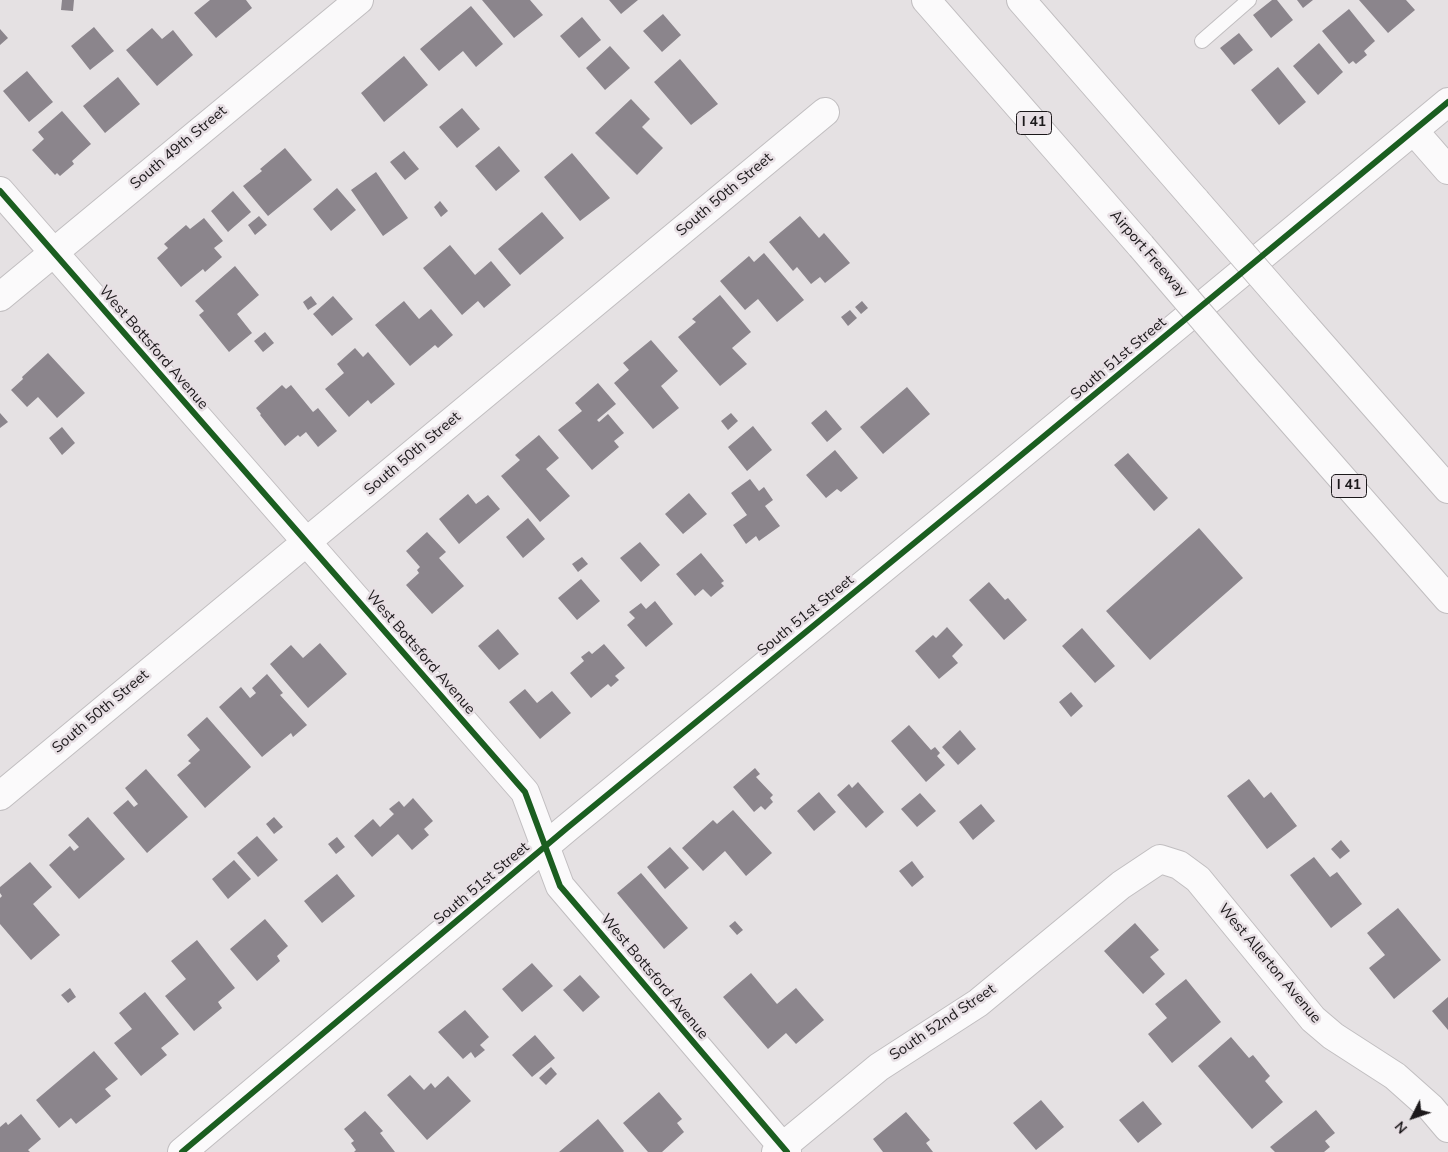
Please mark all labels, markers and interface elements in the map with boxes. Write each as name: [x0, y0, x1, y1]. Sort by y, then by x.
street label: South 49th Street: [127, 102, 231, 194]
road number: I 41: [1016, 112, 1052, 134]
street label: South 50th Street: [673, 149, 777, 241]
street label: Airport Freeway: [1105, 207, 1191, 301]
street label: West Bottsford Avenue: [94, 283, 212, 413]
street label: South 51st Street: [1068, 314, 1170, 404]
street label: South 50th Street: [361, 408, 465, 500]
road number: I 41: [1332, 474, 1366, 498]
street label: South 51st Street: [754, 572, 858, 660]
street label: West Bottsford Avenue: [361, 588, 479, 718]
street label: South 50th Street: [49, 666, 153, 758]
street label: South 51st Street: [431, 839, 533, 929]
street label: West Allerton Avenue: [1214, 901, 1324, 1027]
street label: West Bottsford Avenue: [596, 911, 712, 1043]
street label: South 52nd Street: [887, 981, 999, 1065]
north arrow: [1388, 1092, 1438, 1142]
text: N: [1391, 1117, 1412, 1137]

